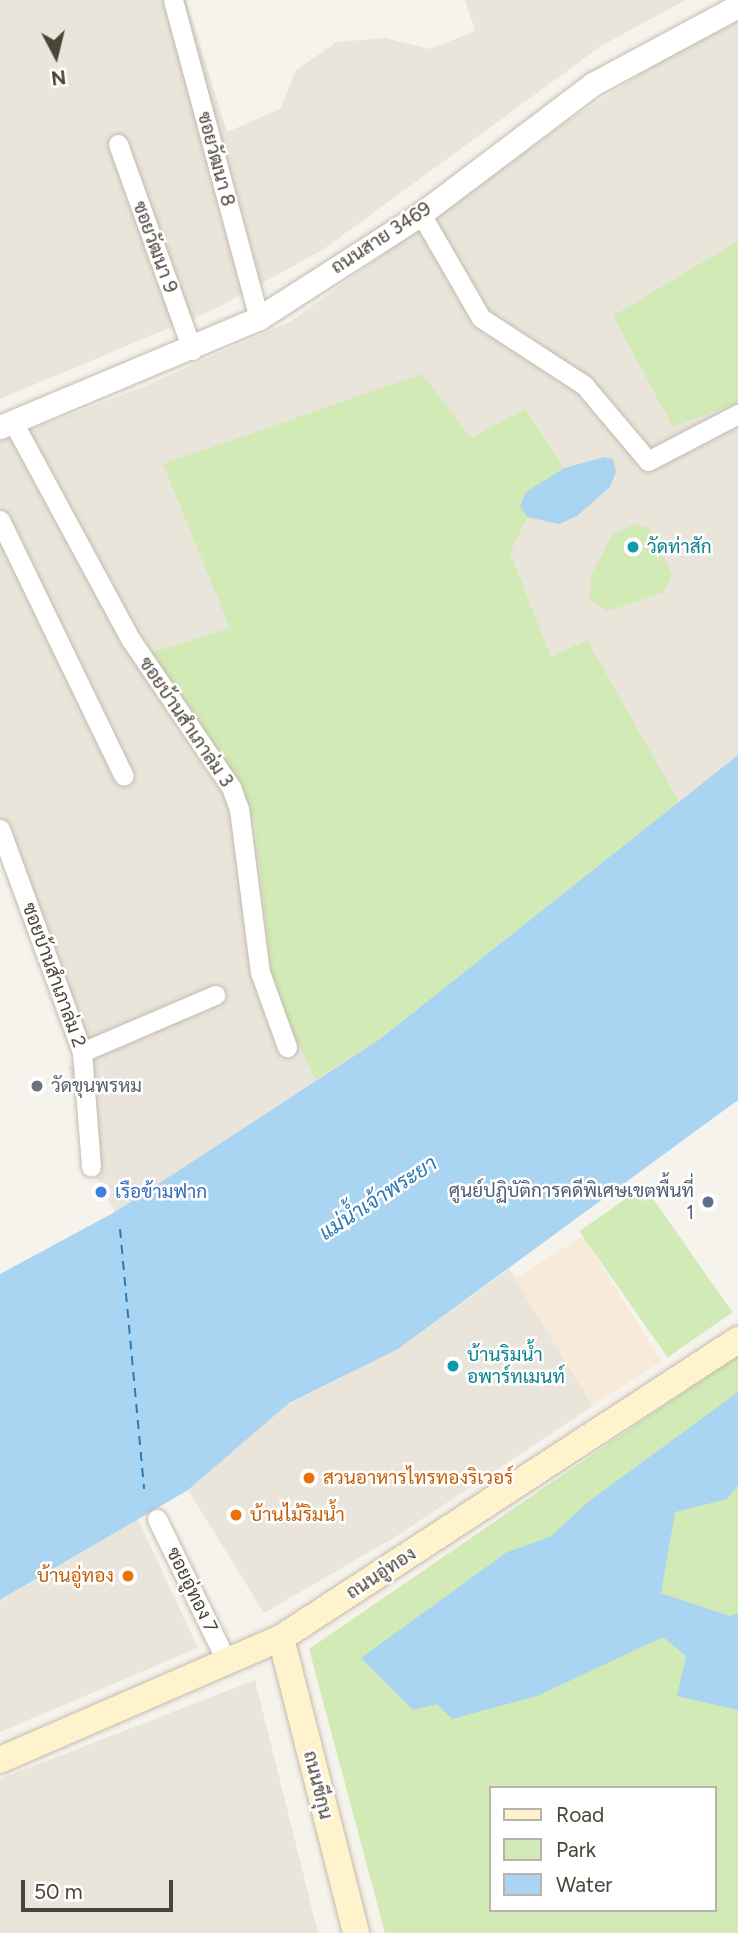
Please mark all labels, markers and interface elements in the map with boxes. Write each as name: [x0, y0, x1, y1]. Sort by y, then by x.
north arrow: [21, 21, 91, 91]
text: N: [50, 65, 67, 90]
street label: ซอยวัฒนา 8: [192, 109, 240, 209]
street label: ถนนสาย 3469: [327, 197, 435, 279]
street label: ซอยวัฒนา 9: [128, 198, 182, 296]
place label: วัดท่าสัก: [647, 536, 712, 558]
marker: วัดท่าสัก: [625, 539, 641, 555]
street label: ซอยบ้านสำเภาล่ม 3: [134, 653, 238, 791]
street label: ซอยบ้านสำเภาล่ม 2: [17, 900, 91, 1050]
place label: วัดขุนพรหม: [51, 1075, 142, 1097]
marker: วัดขุนพรหม: [29, 1078, 45, 1094]
water label: แม่น้ำเจ้าพระยา: [314, 1150, 442, 1246]
place label: ศูนย์ปฏิบัติการคดีพิเศษเขตพื้นที่ 1: [449, 1180, 694, 1224]
place label: เรือข้ามฟาก: [115, 1181, 207, 1203]
marker: เรือข้ามฟาก: [93, 1184, 109, 1200]
marker: ศูนย์ปฏิบัติการคดีพิเศษเขตพื้นที่ 1: [700, 1194, 716, 1210]
place label: บ้านริมน้ำ อพาร์ทเมนท์: [467, 1344, 565, 1388]
marker: บ้านริมน้ำ อพาร์ทเมนท์: [445, 1358, 461, 1374]
place label: สวนอาหารไทรทองริเวอร์: [323, 1467, 513, 1489]
marker: สวนอาหารไทรทองริเวอร์: [301, 1470, 317, 1486]
place label: บ้านไม้ริมน้ำ: [250, 1504, 345, 1526]
marker: บ้านไม้ริมน้ำ: [228, 1507, 244, 1523]
street label: ถนนอู่ทอง: [342, 1542, 420, 1604]
street label: ซอยอู่ทอง 7: [162, 1544, 222, 1636]
place label: บ้านอู่ทอง: [37, 1565, 114, 1587]
marker: บ้านอู่ทอง: [120, 1568, 136, 1584]
street label: ถนนชีกุน: [298, 1748, 338, 1822]
legend: [490, 1786, 717, 1912]
text: Road: [556, 1802, 604, 1827]
text: Park: [556, 1837, 596, 1862]
scale bar: [24, 1867, 177, 1911]
text: Water: [556, 1872, 612, 1897]
text: 50 m: [34, 1879, 83, 1904]

